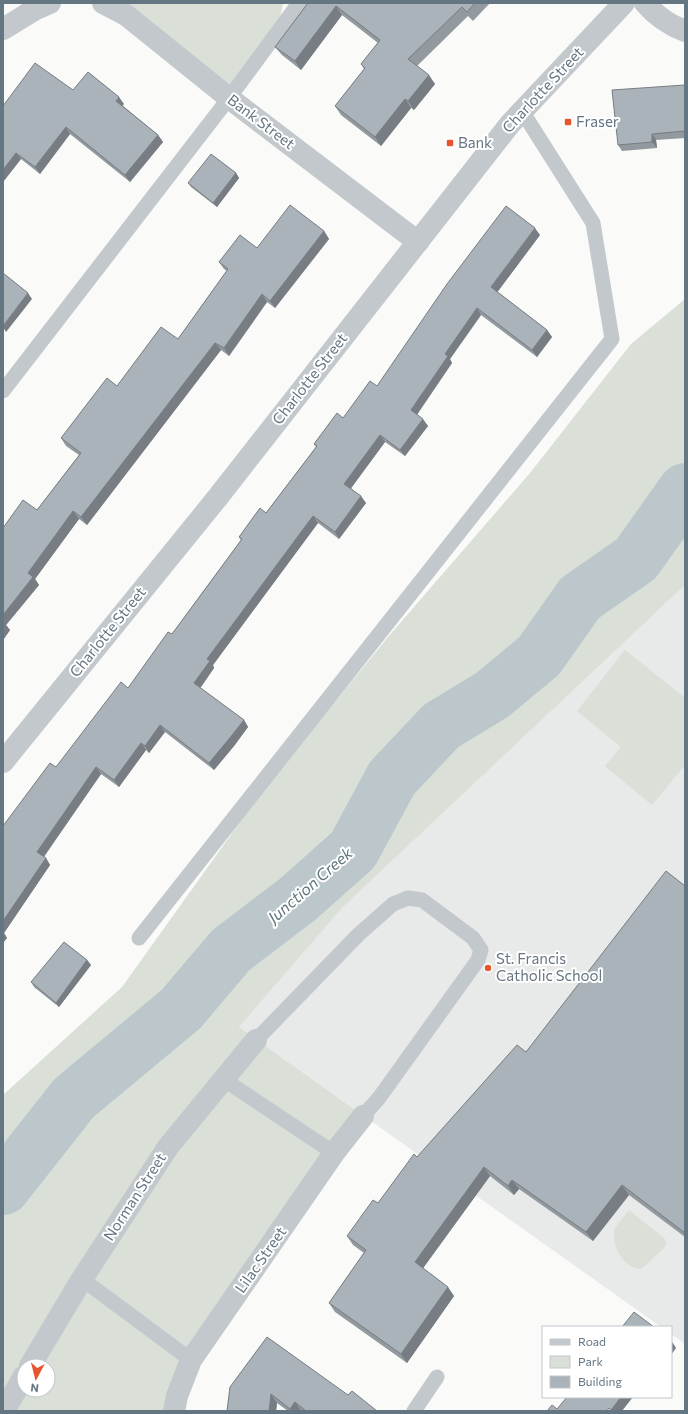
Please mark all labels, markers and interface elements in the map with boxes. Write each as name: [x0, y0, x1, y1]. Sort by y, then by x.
street label: Charlotte Street: [498, 43, 587, 136]
street label: Bank Street: [224, 90, 299, 152]
place label: Fraser: [576, 112, 619, 130]
marker: Fraser: [563, 117, 573, 127]
place label: Bank: [458, 133, 492, 151]
marker: Bank: [445, 138, 455, 148]
street label: Charlotte Street: [268, 329, 350, 428]
street label: Charlotte Street: [65, 583, 149, 680]
water label: Junction Creek: [262, 843, 356, 928]
place label: St. Francis Catholic School: [496, 949, 602, 984]
marker: St. Francis Catholic School: [483, 963, 493, 973]
street label: Norman Street: [99, 1149, 169, 1244]
street label: Lilac Street: [231, 1223, 290, 1296]
legend: [542, 1326, 672, 1398]
text: Road: [578, 1334, 606, 1348]
text: Park: [578, 1354, 604, 1368]
north arrow: [16, 1358, 56, 1398]
text: Building: [578, 1374, 622, 1388]
text: N: [30, 1381, 40, 1395]

